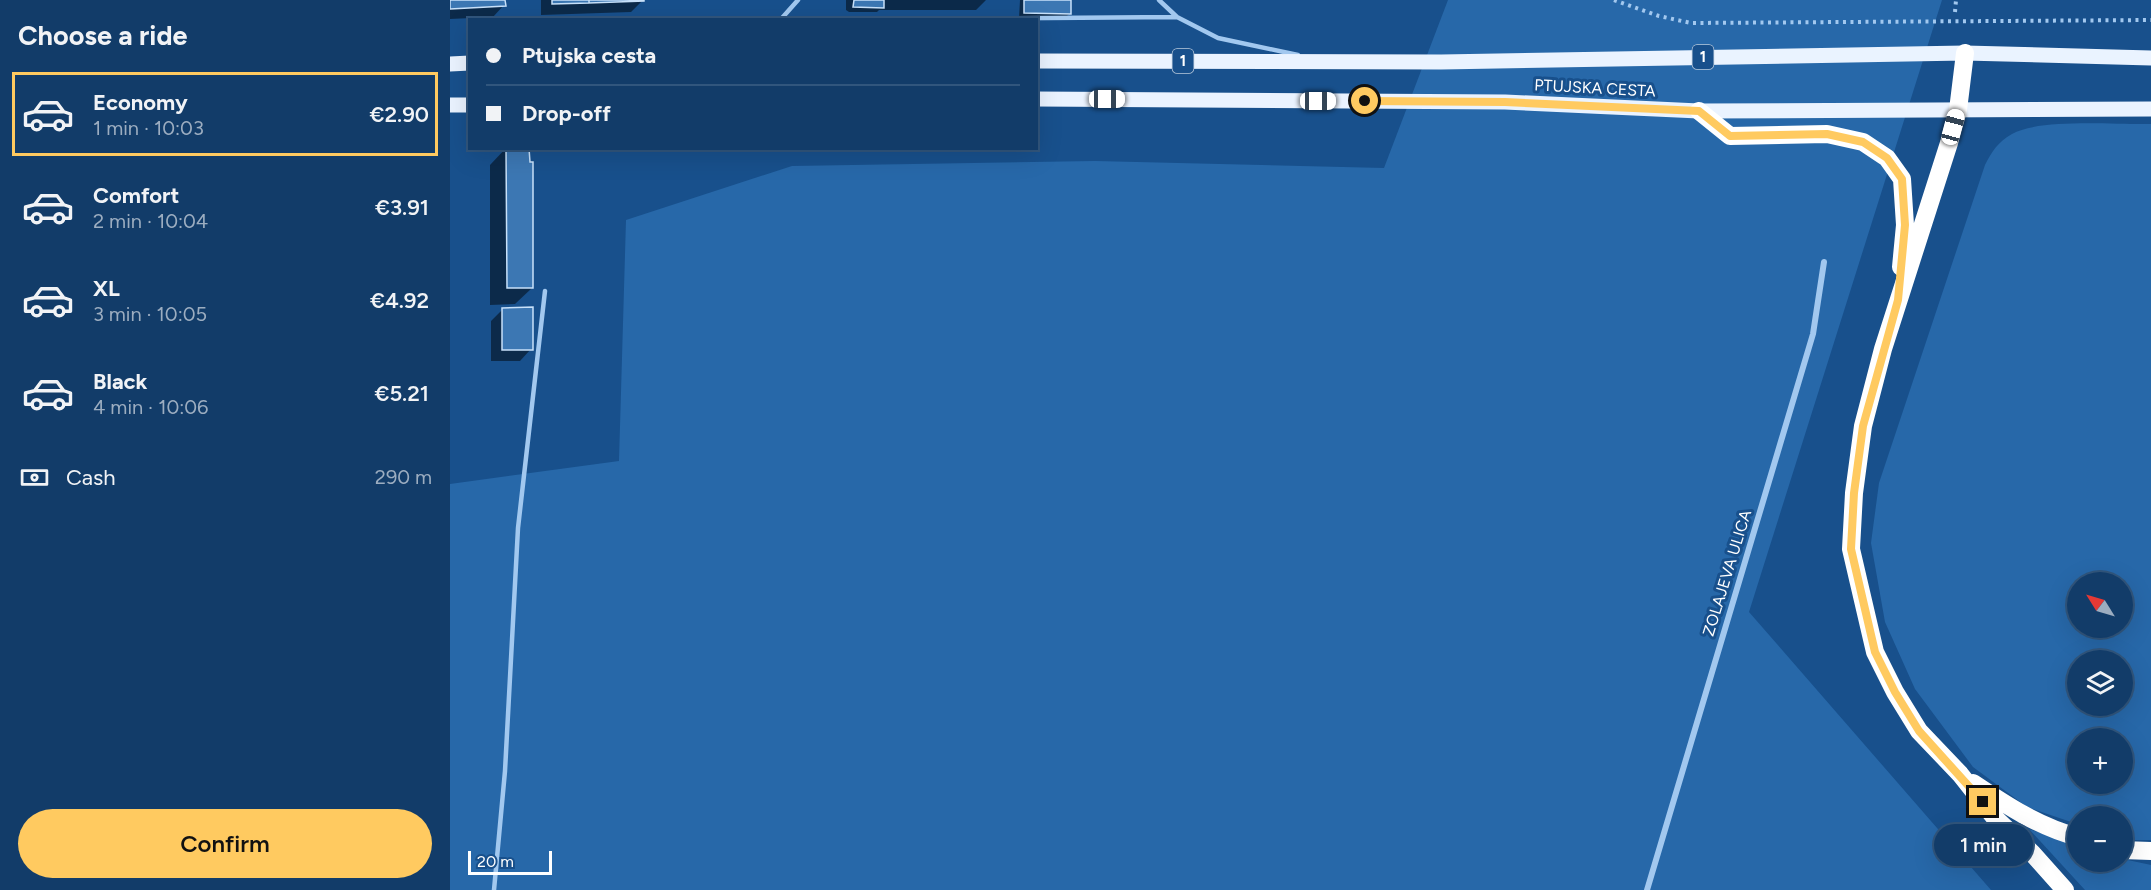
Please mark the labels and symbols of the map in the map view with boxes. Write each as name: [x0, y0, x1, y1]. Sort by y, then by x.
road number: 1: [1692, 45, 1714, 69]
road number: 1: [1172, 49, 1194, 73]
street label: PTUJSKA CESTA: [1534, 75, 1656, 101]
route start: [1351, 87, 1378, 114]
car: [1089, 90, 1125, 108]
car: [1300, 92, 1336, 110]
car: [1940, 107, 1966, 147]
street label: ZOLAJEVA ULICA: [1699, 507, 1755, 638]
north arrow: [2067, 572, 2133, 638]
route end: [1969, 788, 1996, 815]
callout: 1 min: [1934, 823, 2032, 865]
scale bar: [468, 848, 552, 876]

